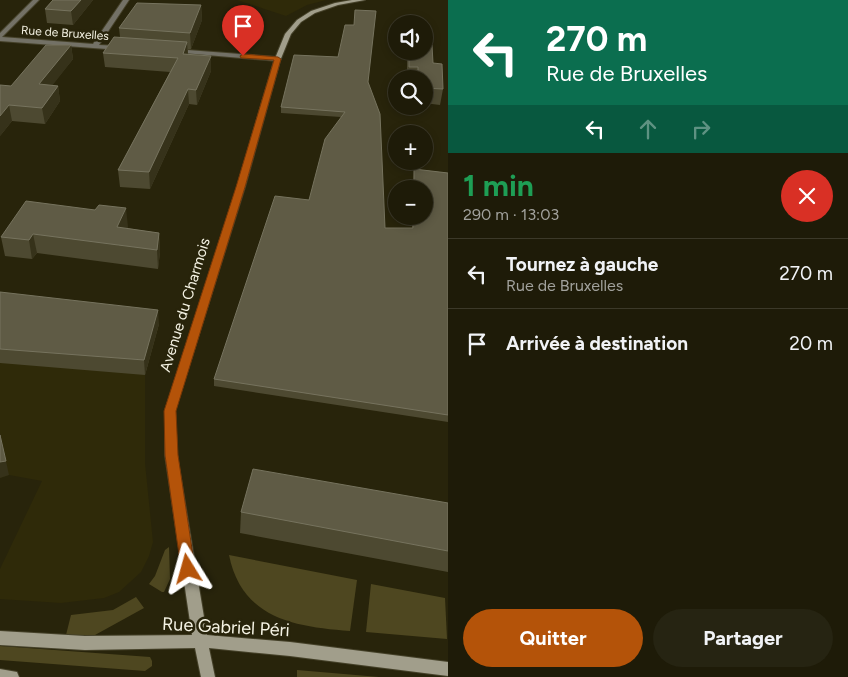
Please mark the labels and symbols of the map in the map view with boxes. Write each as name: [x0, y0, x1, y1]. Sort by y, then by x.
pin: [222, 5, 264, 56]
street label: Rue de Bruxelles: [21, 23, 110, 43]
street label: Avenue du Charmois: [156, 236, 214, 374]
position arrow: [161, 542, 213, 594]
street label: Rue Gabriel Péri: [162, 613, 290, 641]

